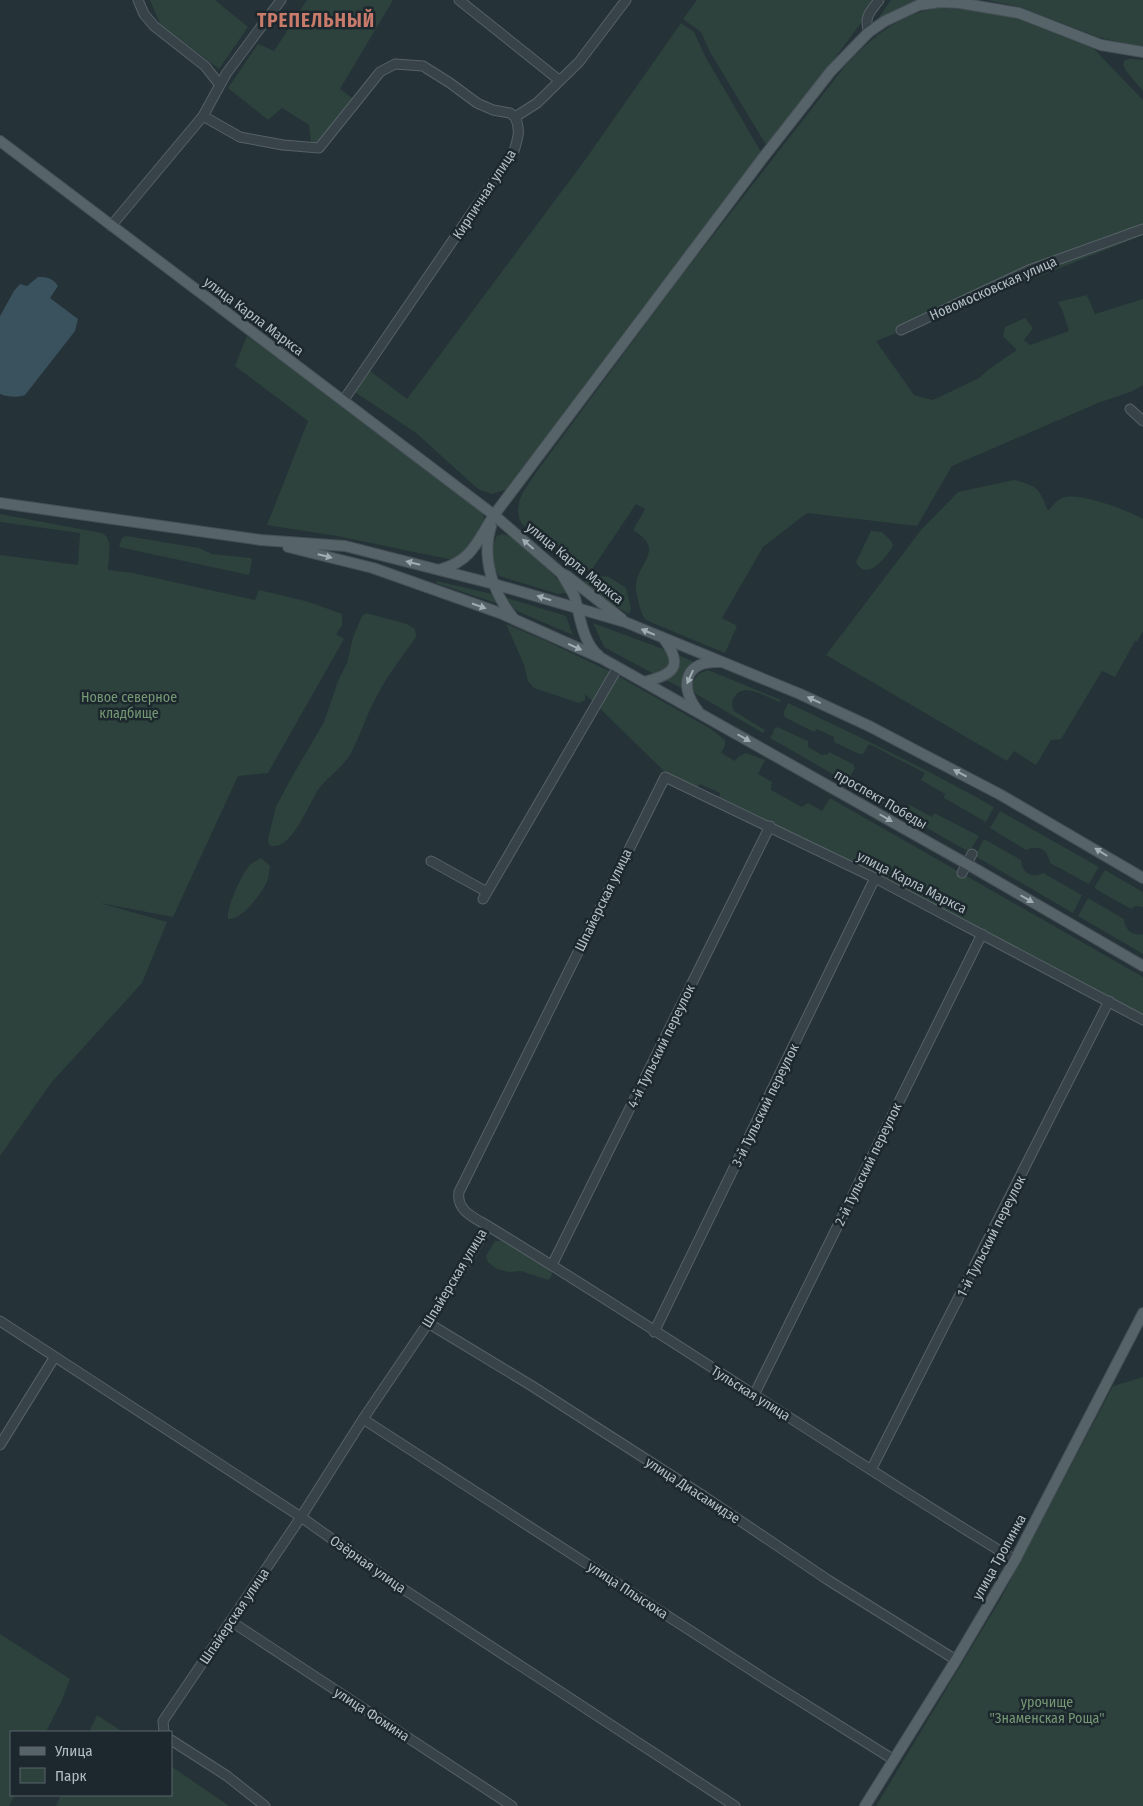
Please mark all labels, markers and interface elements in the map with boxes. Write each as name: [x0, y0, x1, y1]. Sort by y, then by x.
district label: ТРЕПЕЛЬНЫЙ: [257, 8, 375, 32]
street label: Кирпичная улица: [449, 146, 520, 242]
street label: Новомосковская улица: [927, 253, 1060, 324]
street label: улица Карла Маркса: [200, 273, 307, 360]
street label: улица Карла Маркса: [522, 519, 627, 608]
one-way arrow: [522, 538, 534, 550]
one-way arrow: [317, 552, 332, 560]
one-way arrow: [406, 559, 421, 567]
one-way arrow: [537, 594, 552, 602]
one-way arrow: [472, 602, 487, 610]
one-way arrow: [641, 627, 655, 635]
one-way arrow: [568, 643, 582, 651]
one-way arrow: [685, 670, 693, 684]
park label: Новое северное кладбище: [81, 689, 177, 722]
one-way arrow: [807, 696, 821, 704]
one-way arrow: [737, 734, 752, 742]
street label: проспект Победы: [831, 766, 930, 833]
one-way arrow: [952, 769, 967, 777]
one-way arrow: [878, 814, 893, 822]
street label: Шпайерская улица: [571, 846, 636, 954]
street label: улица Карла Маркса: [854, 847, 970, 917]
one-way arrow: [1095, 848, 1108, 857]
one-way arrow: [1020, 894, 1033, 903]
street label: 4-й Тульский переулок: [624, 981, 699, 1111]
street label: 3-й Тульский переулок: [728, 1041, 803, 1169]
street label: 2-й Тульский переулок: [831, 1100, 906, 1228]
street label: 1-й Тульский переулок: [953, 1172, 1030, 1300]
street label: Шпайерская улица: [418, 1226, 491, 1331]
street label: Тульская улица: [708, 1362, 794, 1425]
street label: улица Диасамидзе: [642, 1453, 743, 1527]
street label: улица Тропинка: [969, 1511, 1030, 1603]
street label: Озёрная улица: [326, 1532, 409, 1597]
street label: улица Плысюка: [584, 1558, 671, 1623]
street label: Шпайерская улица: [196, 1565, 273, 1668]
street label: улица Фомина: [331, 1684, 413, 1745]
park label: урочище "Знаменская Роща": [990, 1694, 1104, 1727]
legend: [10, 1731, 172, 1796]
text: Улица: [54, 1742, 93, 1760]
text: Парк: [55, 1767, 86, 1785]

